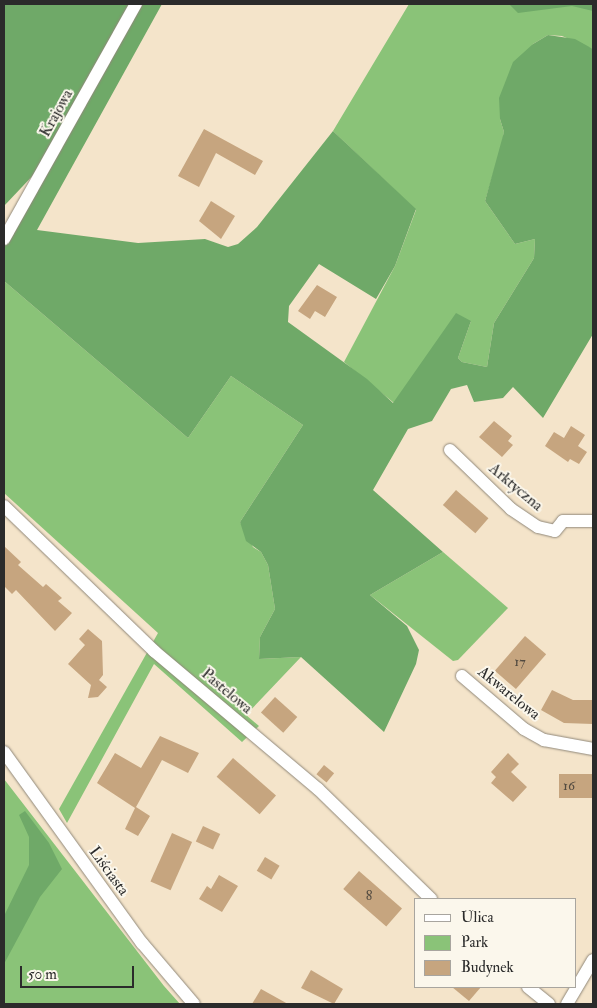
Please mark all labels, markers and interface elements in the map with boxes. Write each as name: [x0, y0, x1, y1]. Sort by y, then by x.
street label: Krajowa: [35, 86, 77, 140]
street label: Arktyczna: [485, 459, 547, 515]
house number: 17: [514, 654, 526, 670]
street label: Akwarelowa: [474, 662, 544, 724]
street label: Pastelowa: [197, 664, 257, 718]
house number: 16: [563, 778, 575, 794]
street label: Liściasta: [85, 843, 133, 899]
house number: 8: [366, 888, 372, 904]
legend: [414, 898, 577, 988]
text: Ulica: [461, 908, 494, 927]
text: Park: [461, 933, 488, 952]
scale bar: [22, 956, 136, 988]
text: Budynek: [461, 958, 514, 977]
text: 50 m: [28, 965, 57, 984]

